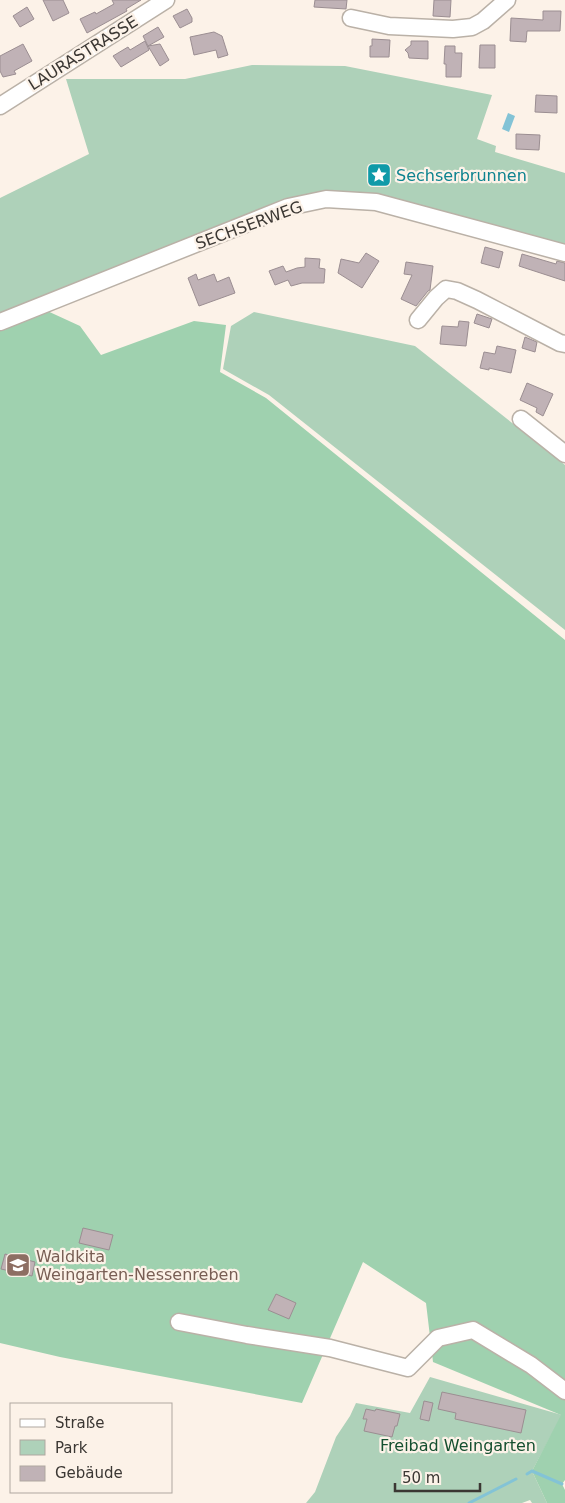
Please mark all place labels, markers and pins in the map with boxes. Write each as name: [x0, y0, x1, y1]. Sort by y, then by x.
place icon: Sechserbrunnen: [366, 162, 392, 188]
place label: Sechserbrunnen: [396, 166, 527, 185]
place label: Waldkita Weingarten-Nessenreben: [36, 1247, 239, 1284]
school or university icon: Waldkita Weingarten-Nessenreben: [5, 1252, 31, 1278]

